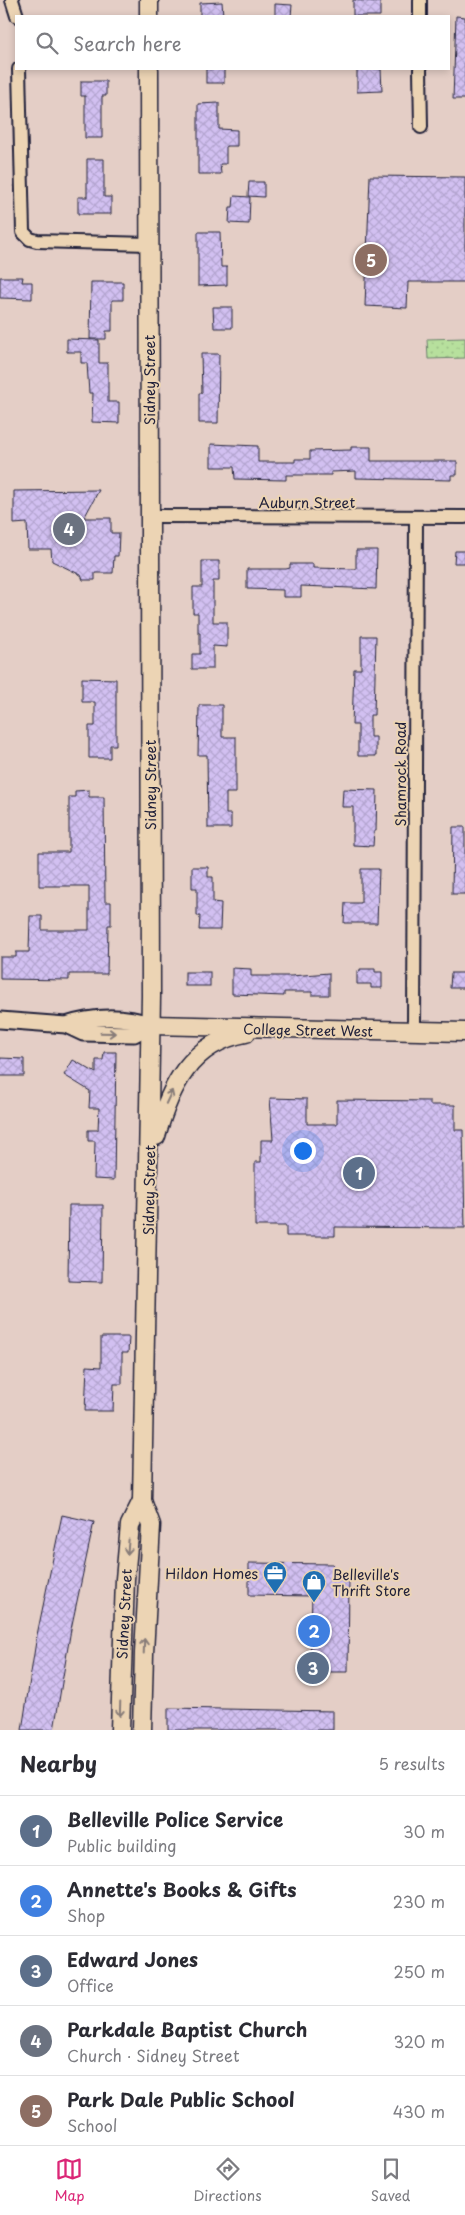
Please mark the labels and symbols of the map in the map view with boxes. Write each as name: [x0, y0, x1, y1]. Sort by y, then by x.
pin: 5: [355, 241, 387, 279]
street label: Sidney Street: [139, 335, 160, 425]
street label: Auburn Street: [259, 492, 355, 513]
pin: 4: [53, 510, 85, 548]
street label: Shamrock Road: [390, 722, 411, 827]
street label: Sidney Street: [140, 740, 161, 830]
street label: College Street West: [243, 1018, 374, 1042]
one-way arrow: [100, 1029, 116, 1038]
one-way arrow: [165, 1090, 174, 1105]
your location: [290, 1138, 316, 1164]
street label: Sidney Street: [138, 1144, 160, 1235]
pin: 1: [343, 1154, 375, 1192]
one-way arrow: [123, 1539, 133, 1555]
office icon: Hildon Homes: [262, 1560, 288, 1594]
place label: Hildon Homes: [165, 1563, 258, 1584]
place label: Belleville's Thrift Store: [332, 1564, 411, 1601]
street label: Sidney Street: [111, 1568, 137, 1660]
shop icon: Belleville's Thrift Store: [301, 1569, 327, 1603]
pin: 2: [298, 1612, 330, 1650]
one-way arrow: [139, 1639, 149, 1655]
pin: 3: [297, 1649, 329, 1687]
one-way arrow: [116, 1701, 125, 1717]

